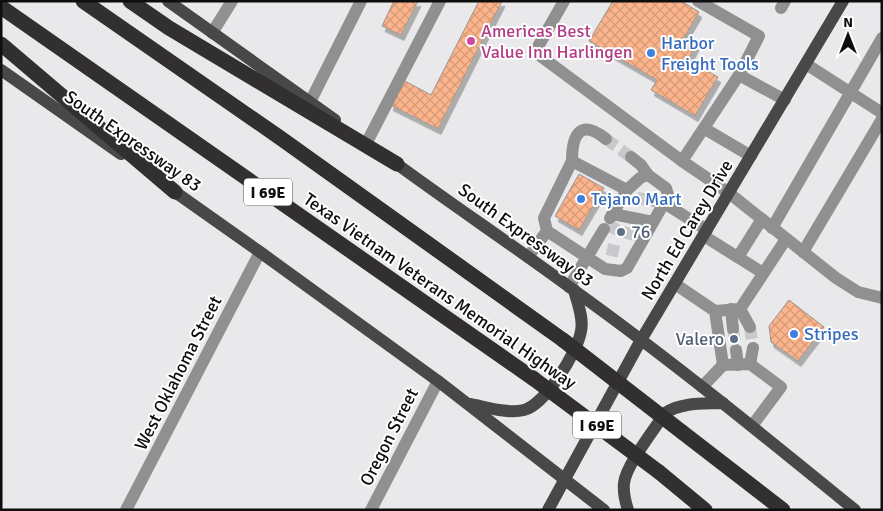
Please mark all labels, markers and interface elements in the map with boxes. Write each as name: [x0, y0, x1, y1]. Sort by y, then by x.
north arrow: [823, 10, 873, 60]
text: N: [843, 14, 853, 31]
place label: Americas Best Value Inn Harlingen: [481, 20, 633, 63]
place label: Harbor Freight Tools: [661, 32, 759, 75]
marker: Americas Best Value Inn Harlingen: [465, 35, 477, 47]
marker: Harbor Freight Tools: [645, 47, 657, 59]
street label: South Expressway 83: [60, 86, 206, 196]
street label: North Ed Carey Drive: [636, 156, 738, 304]
road number: I 69E: [244, 178, 292, 206]
street label: South Expressway 83: [454, 179, 598, 291]
street label: Texas Vietnam Veterans Memorial Highway: [299, 188, 581, 394]
place label: Tejano Mart: [591, 188, 682, 210]
marker: Tejano Mart: [575, 193, 587, 205]
place label: 76: [631, 221, 650, 243]
marker: 76: [615, 226, 627, 238]
street label: West Oklahoma Street: [130, 292, 226, 454]
place label: Stripes: [804, 323, 859, 345]
place label: Valero: [675, 328, 724, 350]
marker: Stripes: [788, 328, 800, 340]
marker: Valero: [728, 333, 740, 345]
street label: Oregon Street: [355, 384, 423, 490]
road number: I 69E: [573, 412, 621, 438]

